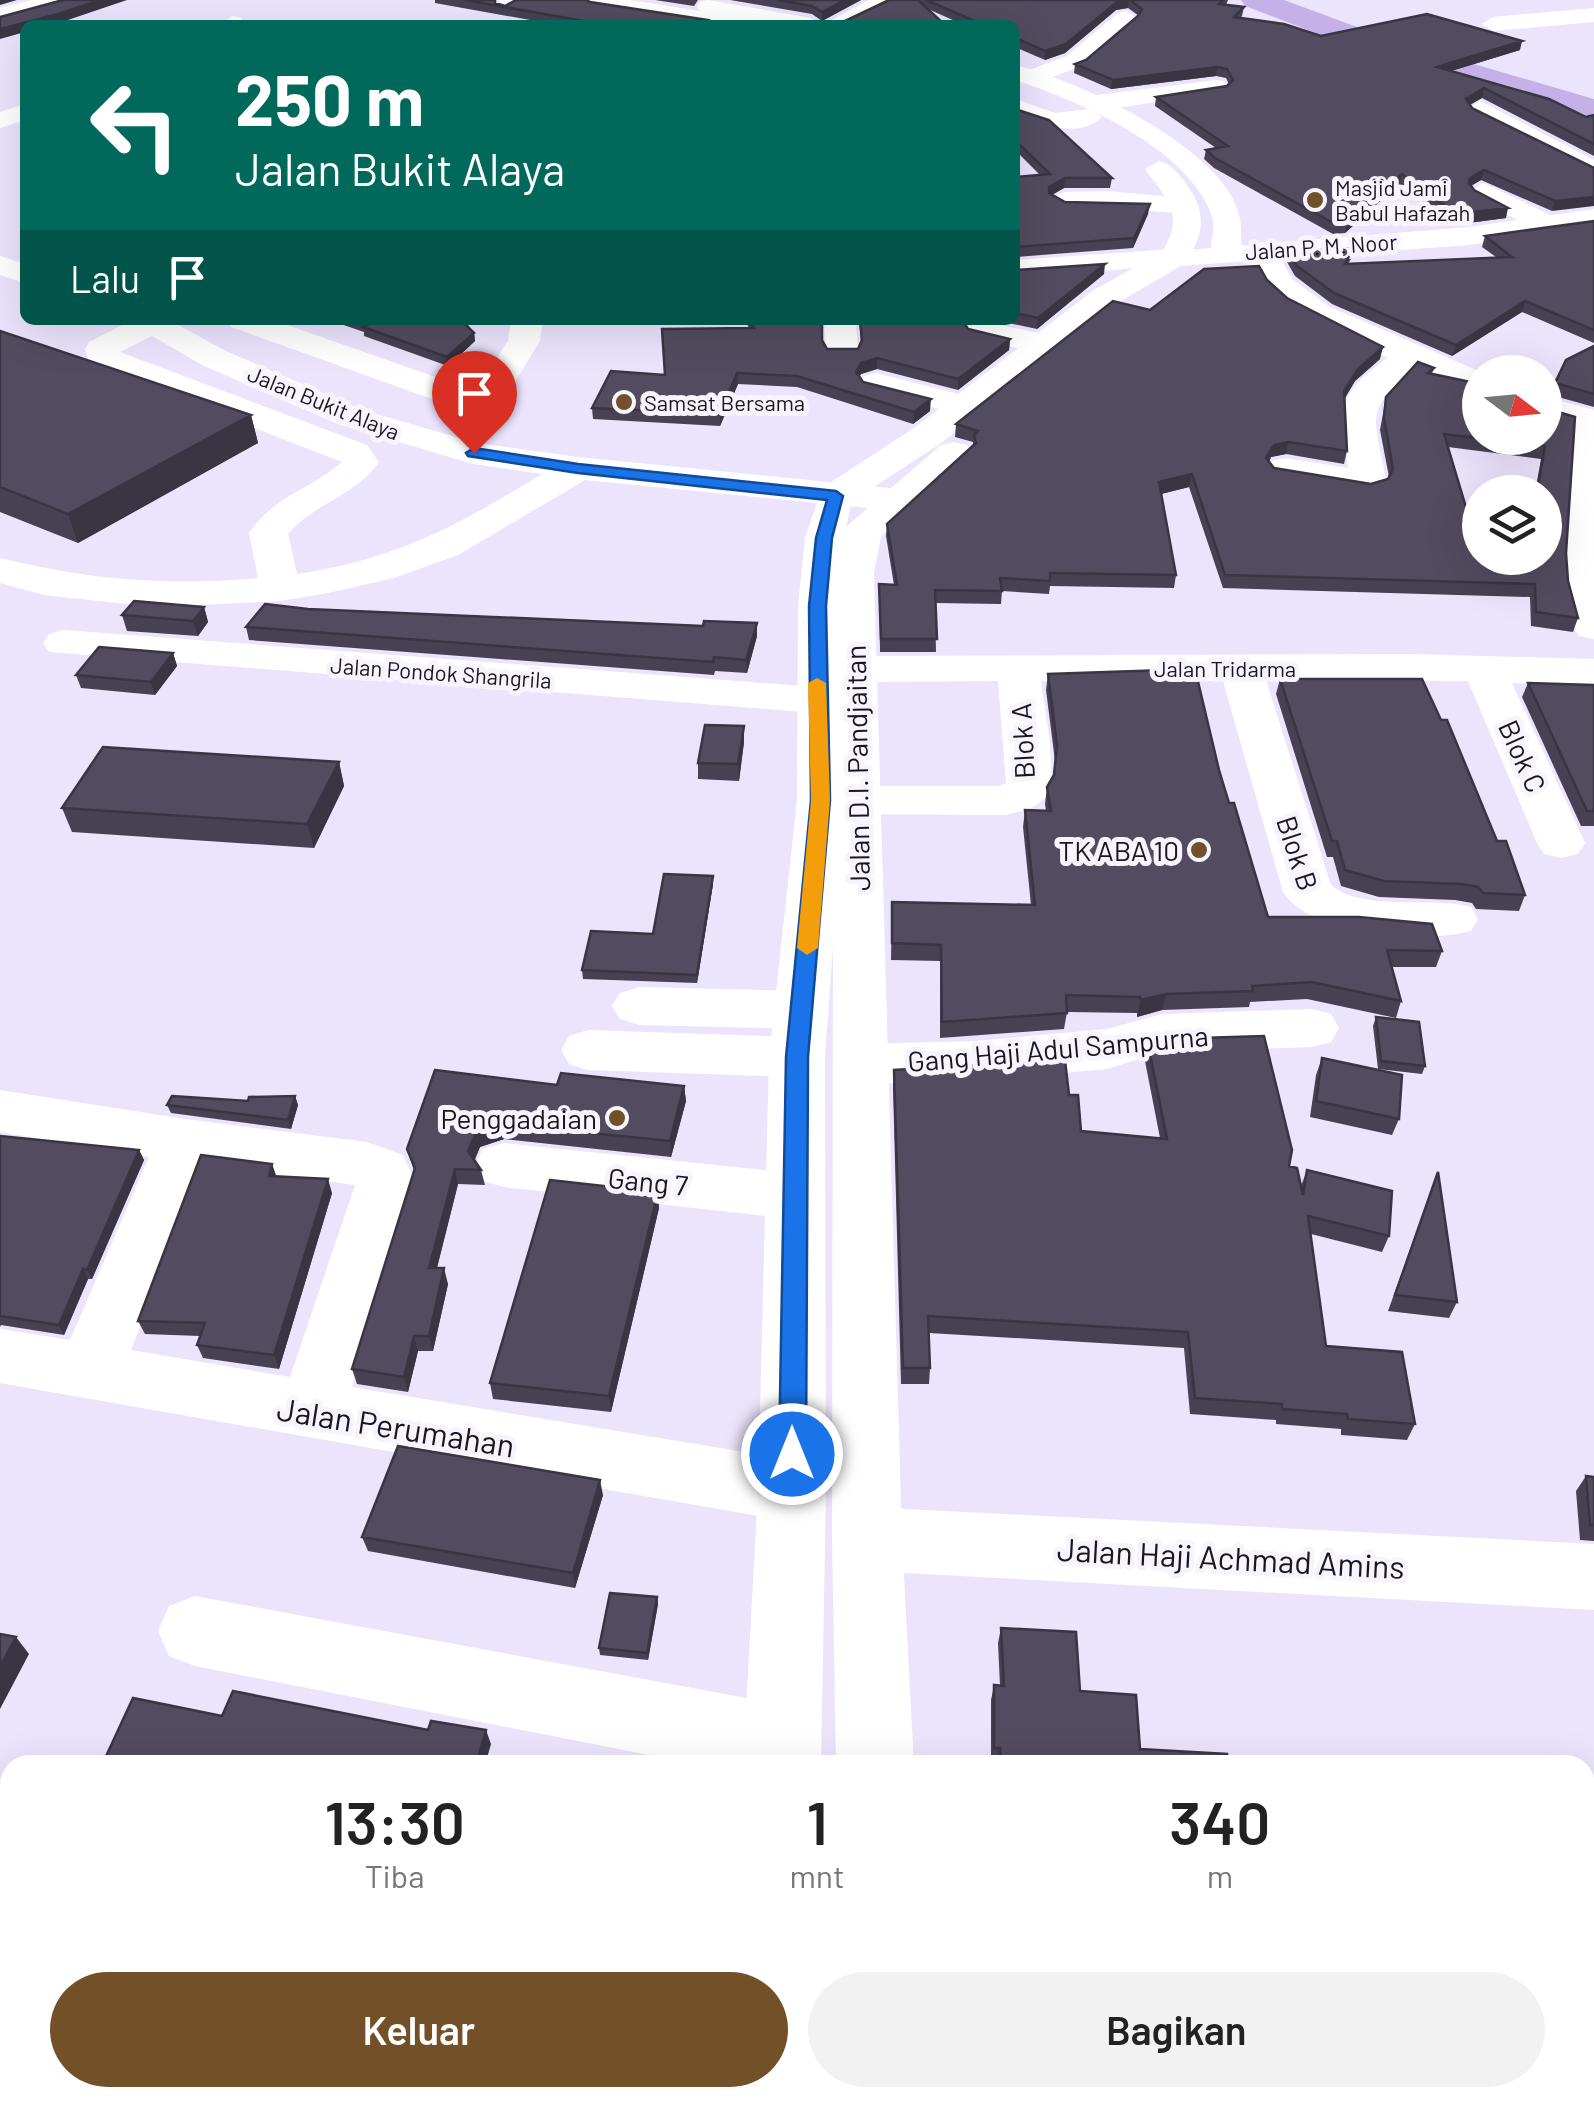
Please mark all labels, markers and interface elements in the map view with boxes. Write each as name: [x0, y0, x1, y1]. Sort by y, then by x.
text: 250 m: [235, 56, 424, 140]
icon: left: [70, 60, 200, 190]
text: Jalan Bukit Alaya: [235, 141, 565, 195]
place label: Masjid Jami Babul Hafazah: [1335, 174, 1470, 225]
marker: Masjid Jami Babul Hafazah: [1304, 189, 1326, 211]
street label: Jalan P. M. Noor: [1244, 228, 1398, 264]
icon: arrive: [160, 250, 215, 305]
text: Lalu: [70, 255, 140, 301]
pin: [432, 351, 517, 454]
north arrow: [1462, 355, 1562, 455]
map controls: [1462, 355, 1562, 575]
street label: Jalan Bukit Alaya: [244, 360, 404, 444]
icon: arrive: [447, 366, 502, 421]
place label: Samsat Bersama: [644, 389, 805, 415]
marker: Samsat Bersama: [613, 391, 635, 413]
button: layers: [1462, 475, 1562, 575]
street label: Jalan D.I. Pandjaitan: [838, 645, 876, 891]
street label: Jalan Pondok Shangrila: [329, 651, 553, 693]
street label: Jalan Tridarma: [1154, 655, 1296, 681]
street label: Blok A: [1003, 702, 1041, 780]
street label: Blok C: [1492, 714, 1554, 798]
street label: Blok B: [1270, 811, 1326, 895]
place label: TK ABA 10: [1058, 833, 1179, 867]
marker: TK ABA 10: [1188, 839, 1210, 861]
street label: Gang Haji Adul Sampurna: [906, 1018, 1210, 1078]
place label: Penggadaian: [441, 1101, 597, 1135]
marker: Penggadaian: [606, 1107, 628, 1129]
street label: Gang 7: [606, 1160, 690, 1202]
street label: Jalan Perumahan: [274, 1388, 518, 1464]
position arrow: [740, 1402, 844, 1506]
street label: Jalan Haji Achmad Amins: [1056, 1529, 1406, 1585]
text: 13:30: [325, 1785, 465, 1857]
text: 1: [807, 1785, 828, 1857]
text: 340: [1169, 1785, 1270, 1857]
text: Tiba: [365, 1856, 425, 1894]
text: mnt: [789, 1856, 845, 1894]
text: m: [1207, 1856, 1233, 1894]
button: Keluar: [50, 1972, 788, 2087]
button: Bagikan: [808, 1972, 1545, 2087]

